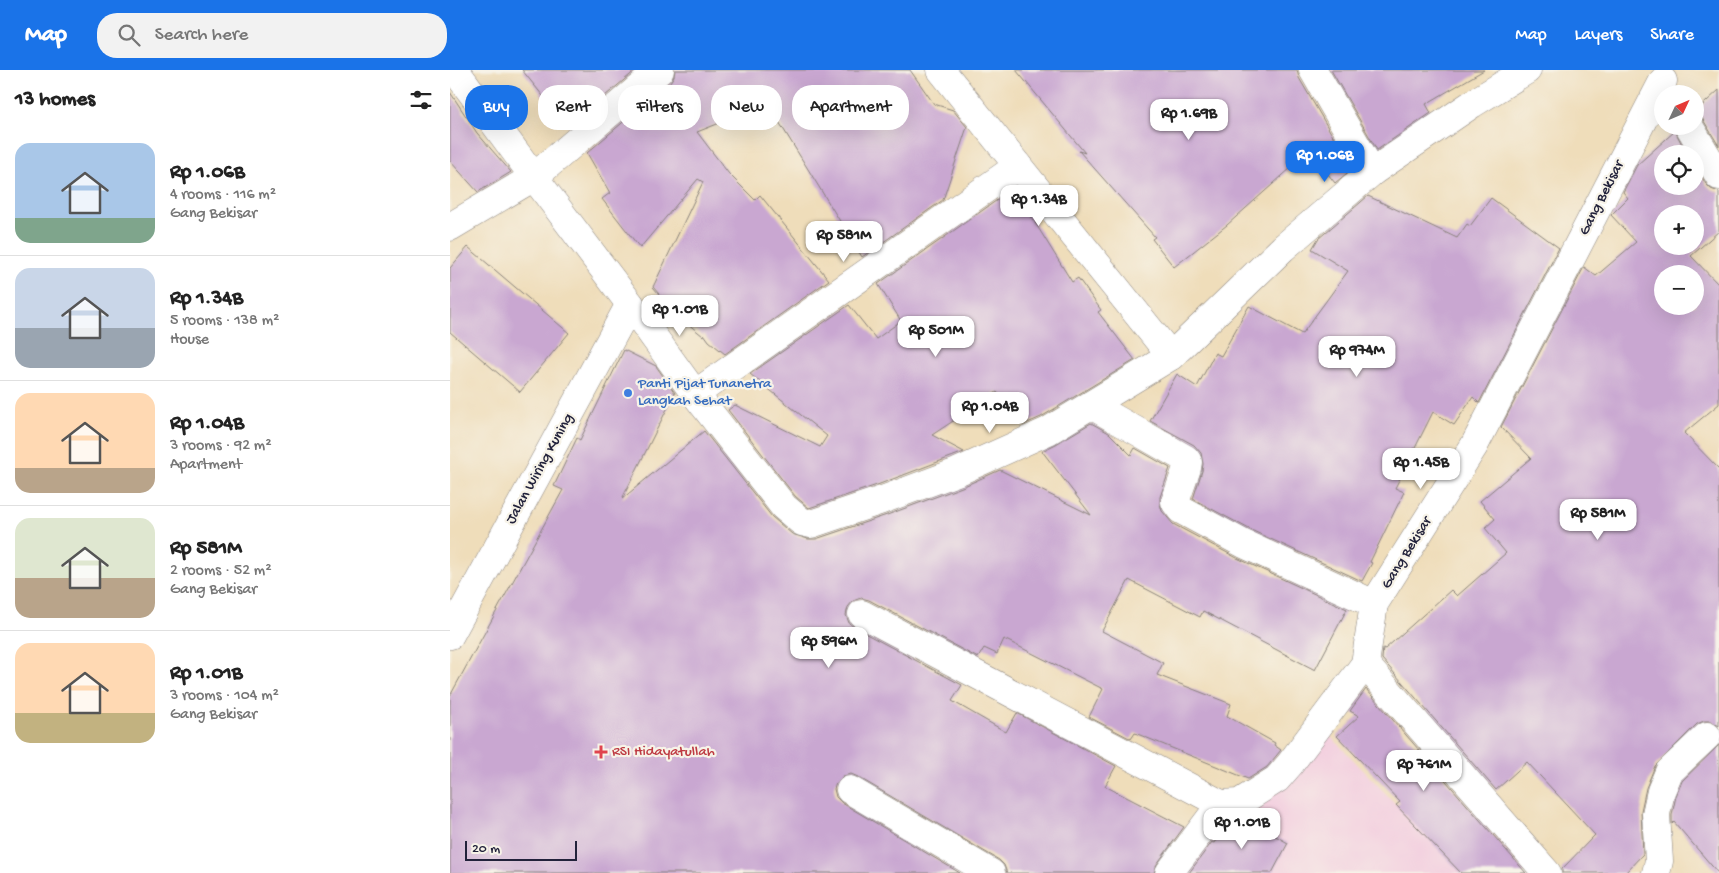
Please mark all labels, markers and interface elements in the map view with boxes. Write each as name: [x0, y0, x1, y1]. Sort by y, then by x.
search box: [97, 13, 447, 58]
text: Map: [25, 21, 67, 50]
icon: search: [115, 21, 143, 49]
text: Search here: [155, 24, 248, 47]
text: Map: [1515, 25, 1547, 46]
text: Layers: [1575, 25, 1622, 46]
text: Share: [1650, 25, 1694, 46]
chip: Buy: [465, 85, 528, 130]
chip: Rent: [538, 85, 608, 130]
chip: Filters: [618, 85, 701, 130]
chip: New: [711, 85, 782, 130]
chip: Apartment: [792, 85, 909, 130]
north arrow: [1654, 85, 1704, 135]
map controls: [1654, 85, 1704, 315]
icon: filters: [407, 86, 435, 114]
text: 13 homes: [15, 88, 95, 113]
pin: Rp 1.69B: [1137, 98, 1241, 141]
text: Rp 1.69B: [1161, 105, 1217, 124]
pin: Rp 1.06B: [1273, 140, 1377, 183]
button: locate: [1654, 145, 1704, 195]
text: Rp 1.06B: [1297, 147, 1353, 166]
street label: Gang Bekisar: [1575, 156, 1629, 238]
text: Rp 1.06B: [170, 161, 245, 186]
icon: home: [55, 163, 115, 223]
pin: Rp 1.34B: [987, 184, 1091, 227]
text: 4 rooms · 116 m²: [170, 186, 276, 205]
text: Rp 1.34B: [1011, 191, 1067, 210]
text: Gang Bekisar: [170, 205, 257, 224]
button: +: [1654, 205, 1704, 255]
pin: Rp 581M: [798, 220, 890, 263]
text: Rp 581M: [817, 227, 871, 246]
button: −: [1654, 265, 1704, 315]
text: Rp 1.34B: [170, 287, 243, 312]
icon: home: [55, 288, 115, 348]
pin: Rp 1.01B: [628, 294, 732, 337]
text: Rp 1.01B: [652, 301, 708, 320]
text: 5 rooms · 138 m²: [170, 312, 279, 331]
pin: Rp 501M: [890, 316, 982, 358]
text: Rp 501M: [908, 322, 964, 341]
text: House: [170, 331, 209, 350]
pin: Rp 974M: [1311, 336, 1403, 378]
text: Rp 974M: [1329, 342, 1385, 361]
place label: Panti Pijat Tunanetra Langkah Sehat: [637, 375, 772, 410]
marker: Panti Pijat Tunanetra Langkah Sehat: [622, 387, 634, 399]
pin: Rp 1.04B: [938, 392, 1042, 434]
text: Rp 1.04B: [962, 398, 1018, 417]
street label: Jalan Wiring Kuning: [502, 411, 578, 527]
text: Rp 1.04B: [170, 412, 244, 437]
icon: home: [55, 413, 115, 473]
text: 3 rooms · 92 m²: [170, 437, 272, 456]
pin: Rp 1.45B: [1369, 448, 1473, 490]
text: Rp 1.45B: [1393, 454, 1449, 473]
text: Apartment: [170, 456, 242, 475]
pin: Rp 581M: [1552, 498, 1644, 541]
text: Rp 581M: [1571, 505, 1625, 524]
street label: Gang Bekisar: [1378, 512, 1437, 592]
text: Rp 581M: [170, 537, 242, 562]
icon: home: [55, 538, 115, 598]
text: 2 rooms · 52 m²: [170, 562, 272, 581]
text: Gang Bekisar: [170, 581, 257, 600]
pin: Rp 596M: [783, 626, 875, 669]
text: Rp 596M: [801, 633, 857, 652]
text: Rp 1.01B: [170, 662, 243, 687]
icon: home: [55, 663, 115, 723]
text: 3 rooms · 104 m²: [170, 687, 279, 706]
text: Gang Bekisar: [170, 706, 257, 725]
place label: RSI Hidayatullah: [612, 743, 715, 761]
marker: RSI Hidayatullah: [594, 745, 608, 759]
pin: Rp 761M: [1378, 750, 1470, 792]
text: Rp 761M: [1397, 756, 1451, 775]
pin: Rp 1.01B: [1190, 808, 1294, 850]
text: Rp 1.01B: [1214, 814, 1270, 833]
scale bar: [465, 838, 578, 861]
text: 20 m: [472, 841, 500, 858]

